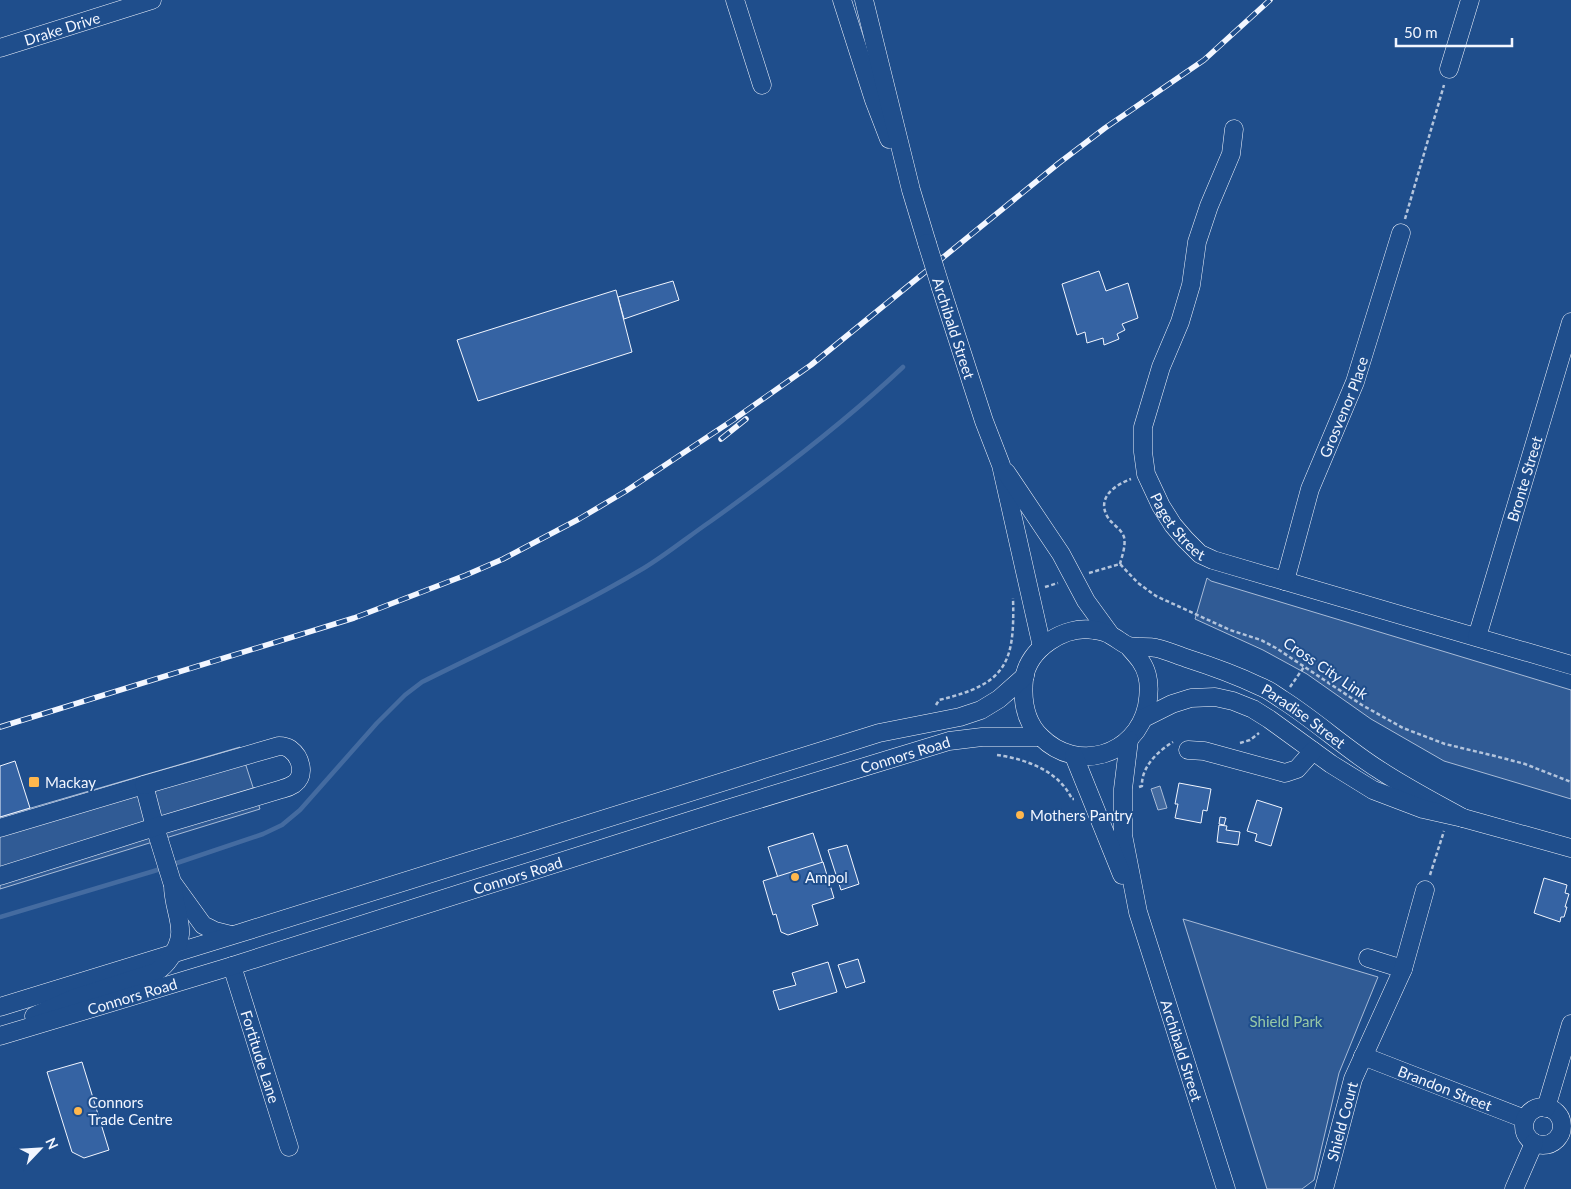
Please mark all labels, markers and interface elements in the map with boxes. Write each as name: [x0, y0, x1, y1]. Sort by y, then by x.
street label: Drake Drive: [22, 8, 102, 49]
scale bar: [1396, 15, 1512, 47]
text: 50 m: [1404, 23, 1438, 41]
street label: Archibald Street: [929, 275, 979, 382]
street label: Grosvenor Place: [1315, 354, 1371, 460]
street label: Bronte Street: [1503, 434, 1546, 524]
street label: Paget Street: [1147, 490, 1208, 564]
street label: Cross City Link: [1280, 633, 1372, 703]
street label: Paradise Street: [1259, 680, 1350, 752]
street label: Connors Road: [858, 732, 952, 777]
place label: Mackay: [45, 773, 96, 791]
marker: Mackay: [27, 775, 41, 789]
place label: Mothers Pantry: [1030, 806, 1133, 824]
marker: Mothers Pantry: [1014, 809, 1026, 821]
street label: Connors Road: [471, 853, 565, 898]
place label: Ampol: [805, 868, 848, 886]
marker: Ampol: [789, 871, 801, 883]
street label: Connors Road: [85, 974, 179, 1018]
street label: Archibald Street: [1157, 997, 1207, 1104]
street label: Fortitude Lane: [237, 1008, 284, 1105]
park label: Shield Park: [1250, 1012, 1323, 1030]
street label: Brandon Street: [1395, 1061, 1495, 1115]
street label: Shield Court: [1323, 1079, 1361, 1163]
place label: Connors Trade Centre: [88, 1093, 173, 1128]
marker: Connors Trade Centre: [72, 1105, 84, 1117]
north arrow: [15, 1124, 65, 1174]
text: N: [42, 1135, 62, 1152]

